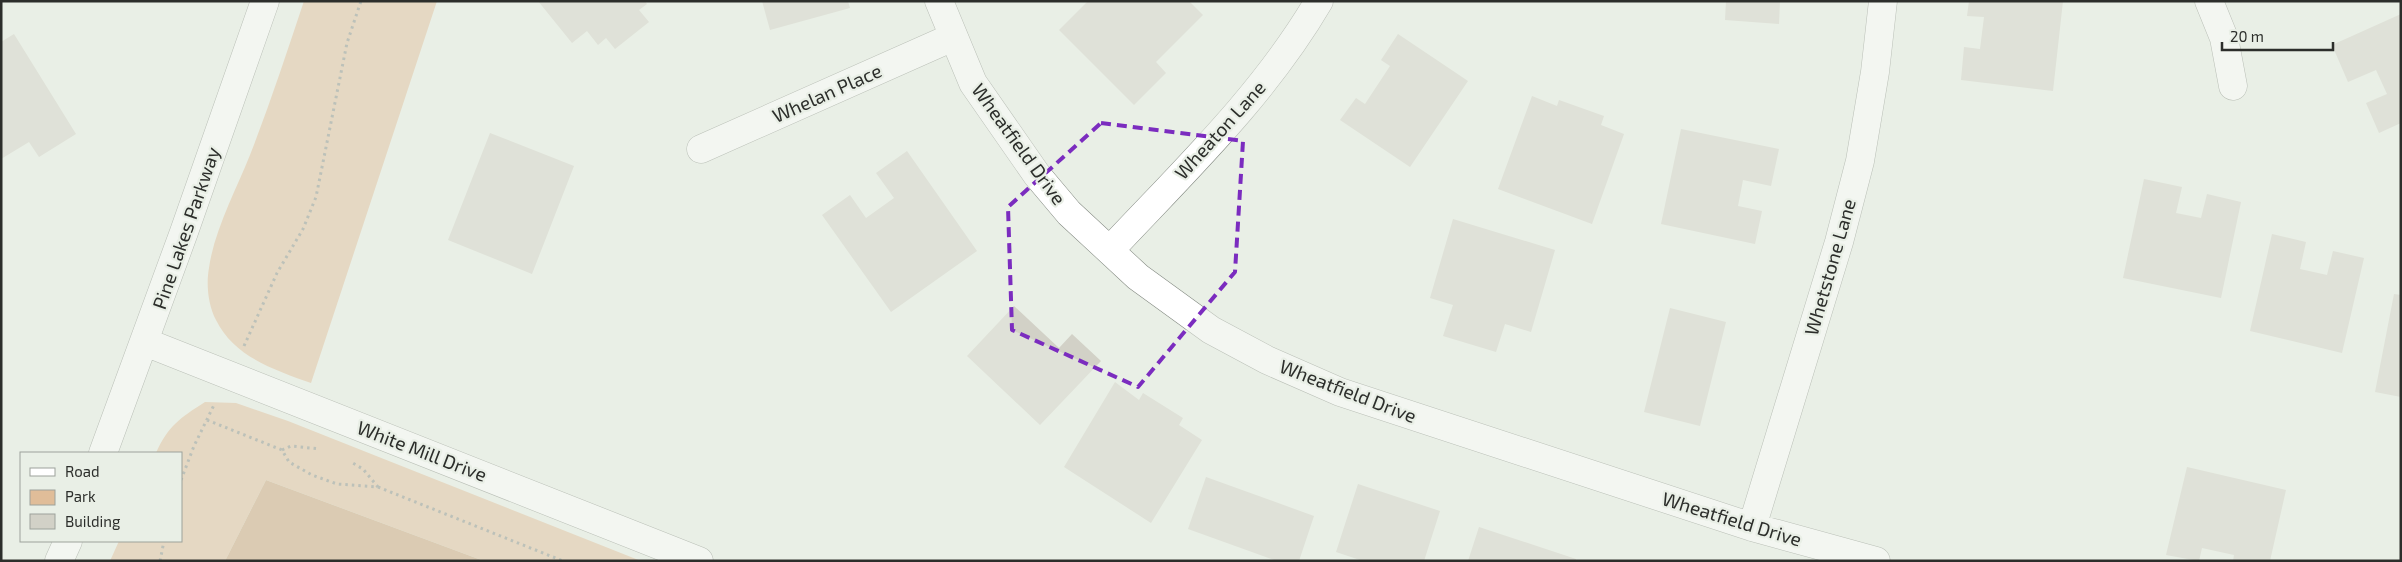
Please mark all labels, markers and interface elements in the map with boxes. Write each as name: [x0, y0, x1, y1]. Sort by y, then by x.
scale bar: [2222, 20, 2333, 52]
text: 20 m: [2230, 27, 2264, 45]
street label: Whelan Place: [769, 58, 885, 127]
street label: Wheaton Lane: [1169, 76, 1270, 184]
street label: Wheatfield Drive: [968, 78, 1071, 209]
street label: Pine Lakes Parkway: [147, 144, 224, 312]
street label: Whetstone Lane: [1799, 196, 1860, 338]
street label: Wheatfield Drive: [1277, 354, 1420, 427]
street label: White Mill Drive: [354, 415, 490, 486]
legend: [20, 452, 182, 542]
text: Road: [65, 462, 100, 480]
street label: Wheatfield Drive: [1660, 486, 1805, 551]
text: Park: [65, 487, 96, 505]
text: Building: [65, 512, 121, 530]

